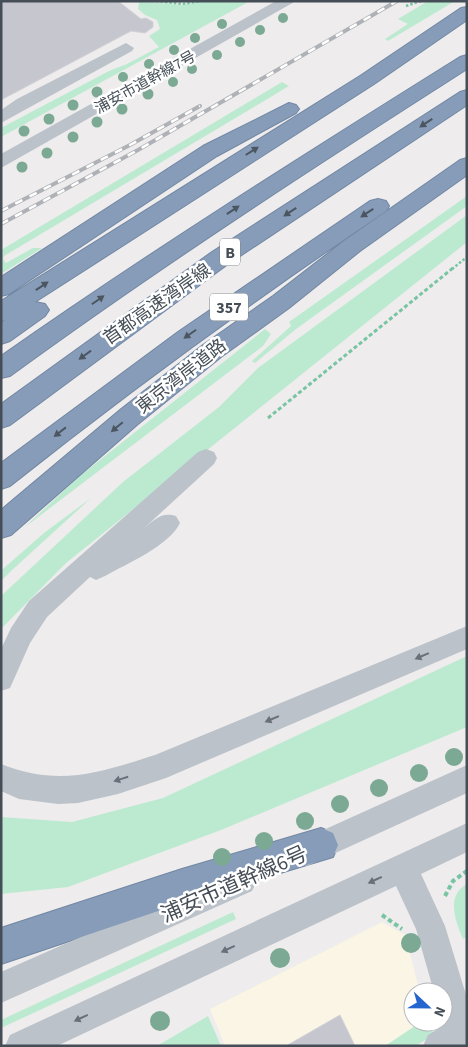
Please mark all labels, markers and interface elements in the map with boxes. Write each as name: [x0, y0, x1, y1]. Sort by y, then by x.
street label: 浦安市道幹線7号: [91, 46, 200, 119]
one-way arrow: [419, 118, 433, 128]
one-way arrow: [246, 147, 259, 156]
one-way arrow: [226, 205, 240, 214]
one-way arrow: [284, 207, 297, 217]
one-way arrow: [361, 208, 374, 218]
road number: B: [220, 238, 240, 266]
street label: 首都高速湾岸線: [99, 258, 216, 351]
one-way arrow: [35, 281, 49, 291]
road number: 357: [210, 294, 248, 320]
one-way arrow: [91, 295, 105, 305]
one-way arrow: [183, 329, 197, 339]
street label: 東京湾岸道路: [131, 333, 232, 419]
one-way arrow: [78, 350, 92, 360]
one-way arrow: [111, 422, 124, 433]
one-way arrow: [54, 426, 67, 437]
one-way arrow: [415, 653, 429, 661]
one-way arrow: [265, 716, 279, 724]
one-way arrow: [113, 776, 128, 784]
street label: 浦安市道幹線6号: [156, 838, 312, 930]
one-way arrow: [368, 876, 382, 884]
one-way arrow: [221, 945, 235, 953]
north arrow: [403, 982, 453, 1032]
text: N: [428, 1003, 450, 1020]
one-way arrow: [74, 1014, 88, 1022]

